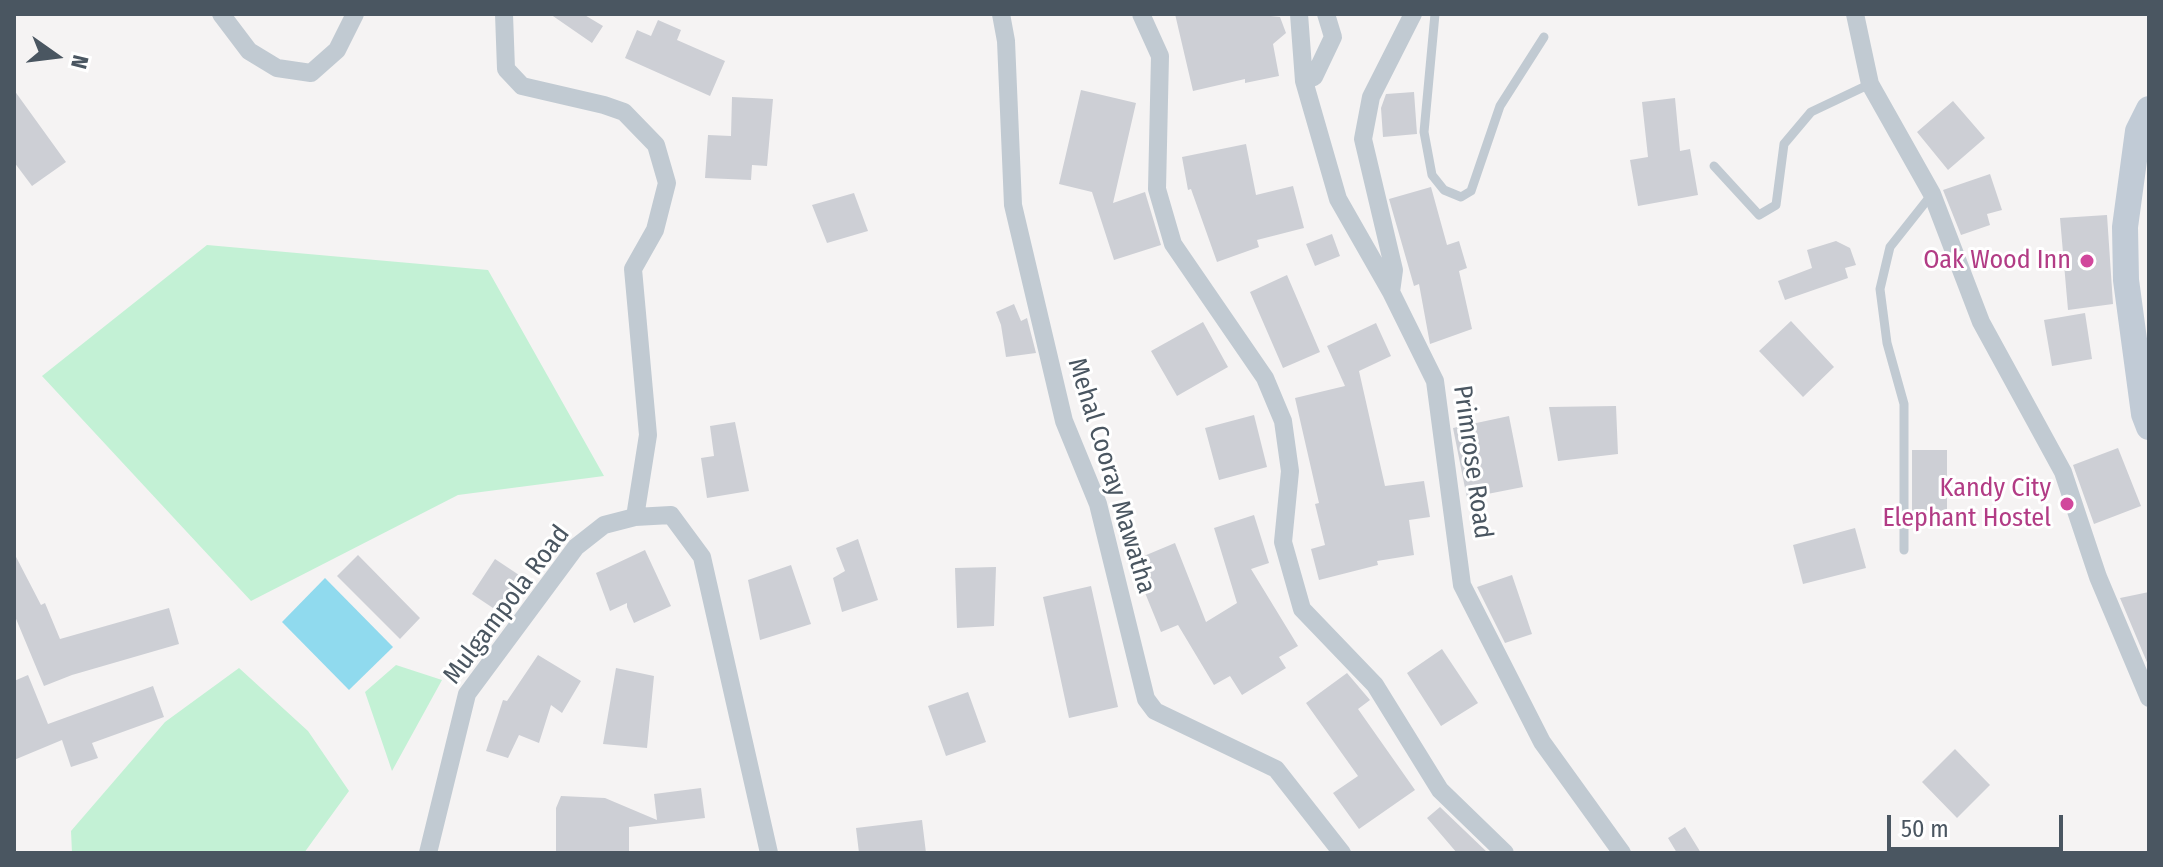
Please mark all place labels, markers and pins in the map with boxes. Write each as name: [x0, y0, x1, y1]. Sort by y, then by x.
place label: Oak Wood Inn: [1923, 245, 2071, 277]
marker: Oak Wood Inn: [2078, 252, 2096, 270]
place label: Kandy City Elephant Hostel: [1882, 473, 2051, 534]
marker: Kandy City Elephant Hostel: [2058, 495, 2076, 513]

